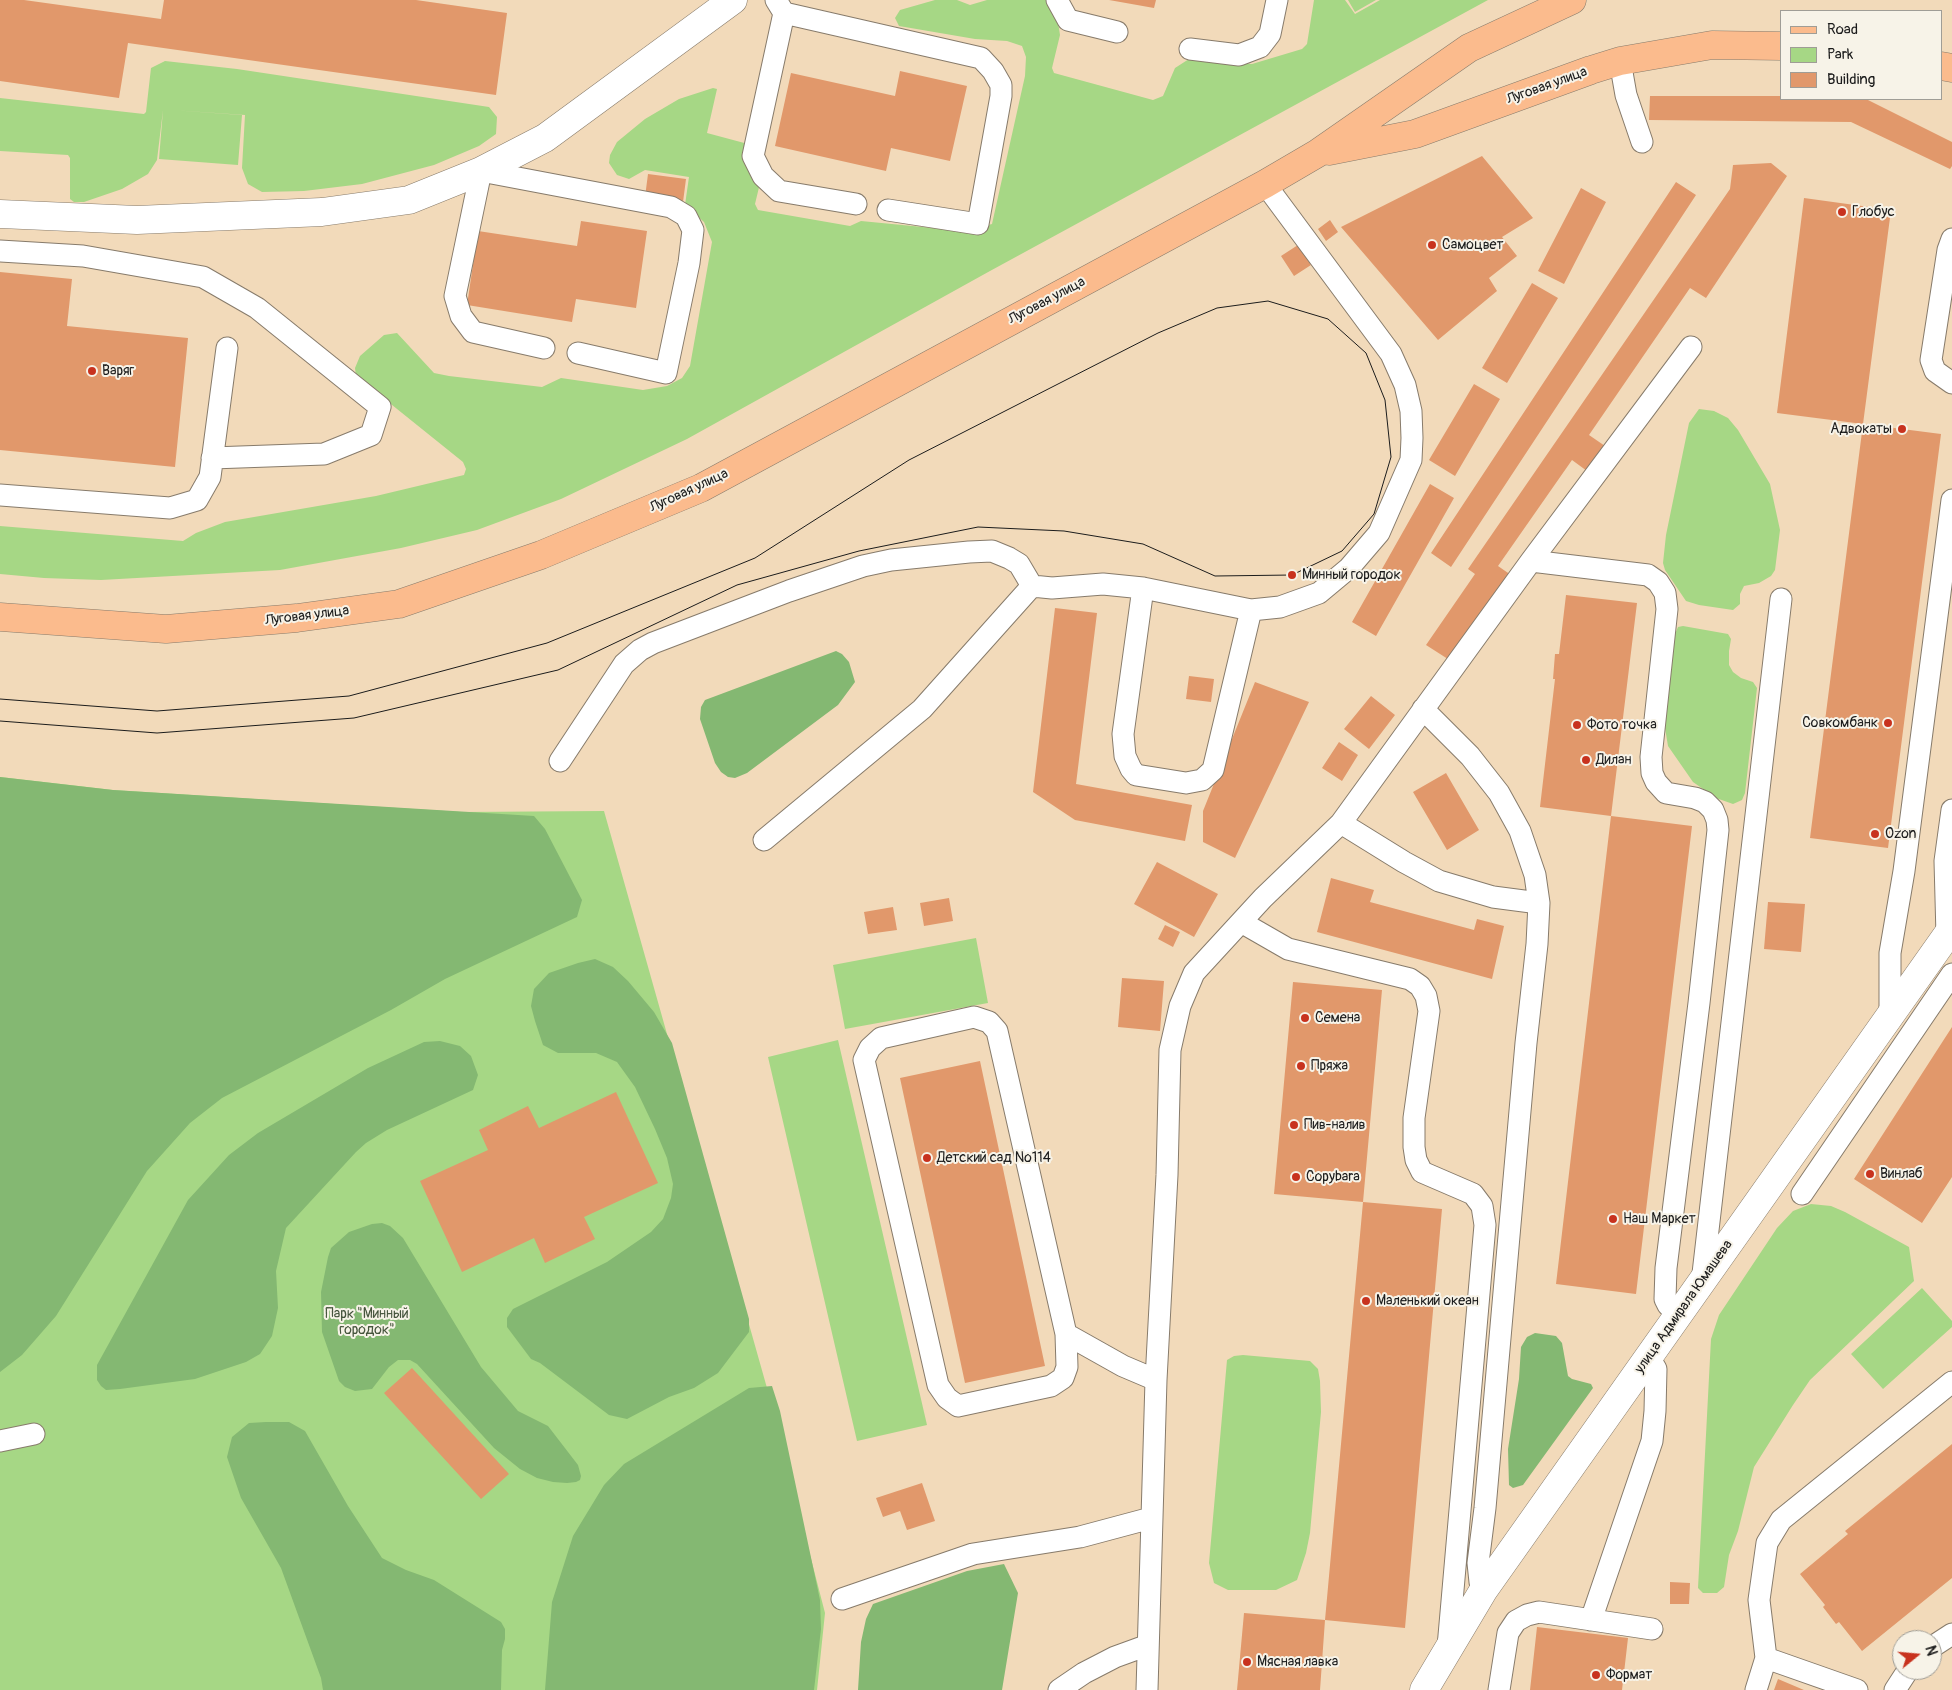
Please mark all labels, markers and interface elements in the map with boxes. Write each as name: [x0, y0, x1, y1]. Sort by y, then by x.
legend: [1780, 10, 1942, 100]
text: Road: [1827, 20, 1858, 39]
text: Park: [1827, 45, 1853, 64]
street label: Луговая улица: [1504, 64, 1590, 108]
text: Building: [1827, 70, 1875, 89]
place label: Глобус: [1852, 204, 1895, 220]
marker: Глобус: [1836, 206, 1848, 218]
place label: Самоцвет: [1442, 237, 1503, 253]
marker: Самоцвет: [1426, 239, 1438, 251]
street label: Луговая улица: [1006, 274, 1088, 328]
place label: Варяг: [102, 363, 134, 379]
marker: Варяг: [86, 365, 98, 377]
place label: Адвокаты: [1830, 421, 1892, 437]
marker: Адвокаты: [1896, 423, 1908, 435]
street label: Луговая улица: [647, 466, 731, 516]
place label: Минный городок: [1302, 567, 1401, 583]
marker: Минный городок: [1286, 569, 1298, 581]
street label: Луговая улица: [264, 603, 350, 629]
place label: Совкомбанк: [1802, 715, 1878, 731]
place label: Фото точка: [1587, 717, 1657, 733]
marker: Совкомбанк: [1882, 717, 1894, 729]
marker: Фото точка: [1571, 719, 1583, 731]
place label: Дилан: [1596, 752, 1631, 768]
marker: Дилан: [1580, 754, 1592, 766]
place label: Ozon: [1885, 826, 1916, 842]
marker: Ozon: [1869, 828, 1881, 840]
place label: Семена: [1315, 1010, 1360, 1026]
marker: Семена: [1299, 1012, 1311, 1024]
place label: Пряжа: [1311, 1058, 1348, 1074]
marker: Пряжа: [1295, 1060, 1307, 1072]
place label: Пив-налив: [1304, 1117, 1365, 1133]
marker: Пив-налив: [1288, 1119, 1300, 1131]
place label: Детский сад №114: [937, 1150, 1051, 1166]
marker: Детский сад №114: [921, 1152, 933, 1164]
place label: Винлаб: [1880, 1166, 1923, 1182]
marker: Винлаб: [1864, 1168, 1876, 1180]
place label: Copybara: [1306, 1169, 1360, 1185]
marker: Copybara: [1290, 1171, 1302, 1183]
place label: Наш Маркет: [1623, 1211, 1696, 1227]
marker: Наш Маркет: [1607, 1213, 1619, 1225]
street label: улица Адмирала Юмашева: [1632, 1237, 1736, 1377]
place label: Маленький океан: [1376, 1293, 1479, 1309]
marker: Маленький океан: [1360, 1295, 1372, 1307]
park label: Парк "Минный городок": [325, 1306, 409, 1338]
north arrow: [1892, 1630, 1942, 1680]
text: N: [1921, 1644, 1940, 1658]
place label: Мясная лавка: [1257, 1654, 1338, 1670]
marker: Мясная лавка: [1241, 1656, 1253, 1668]
place label: Формат: [1606, 1667, 1652, 1683]
marker: Формат: [1590, 1669, 1602, 1681]

